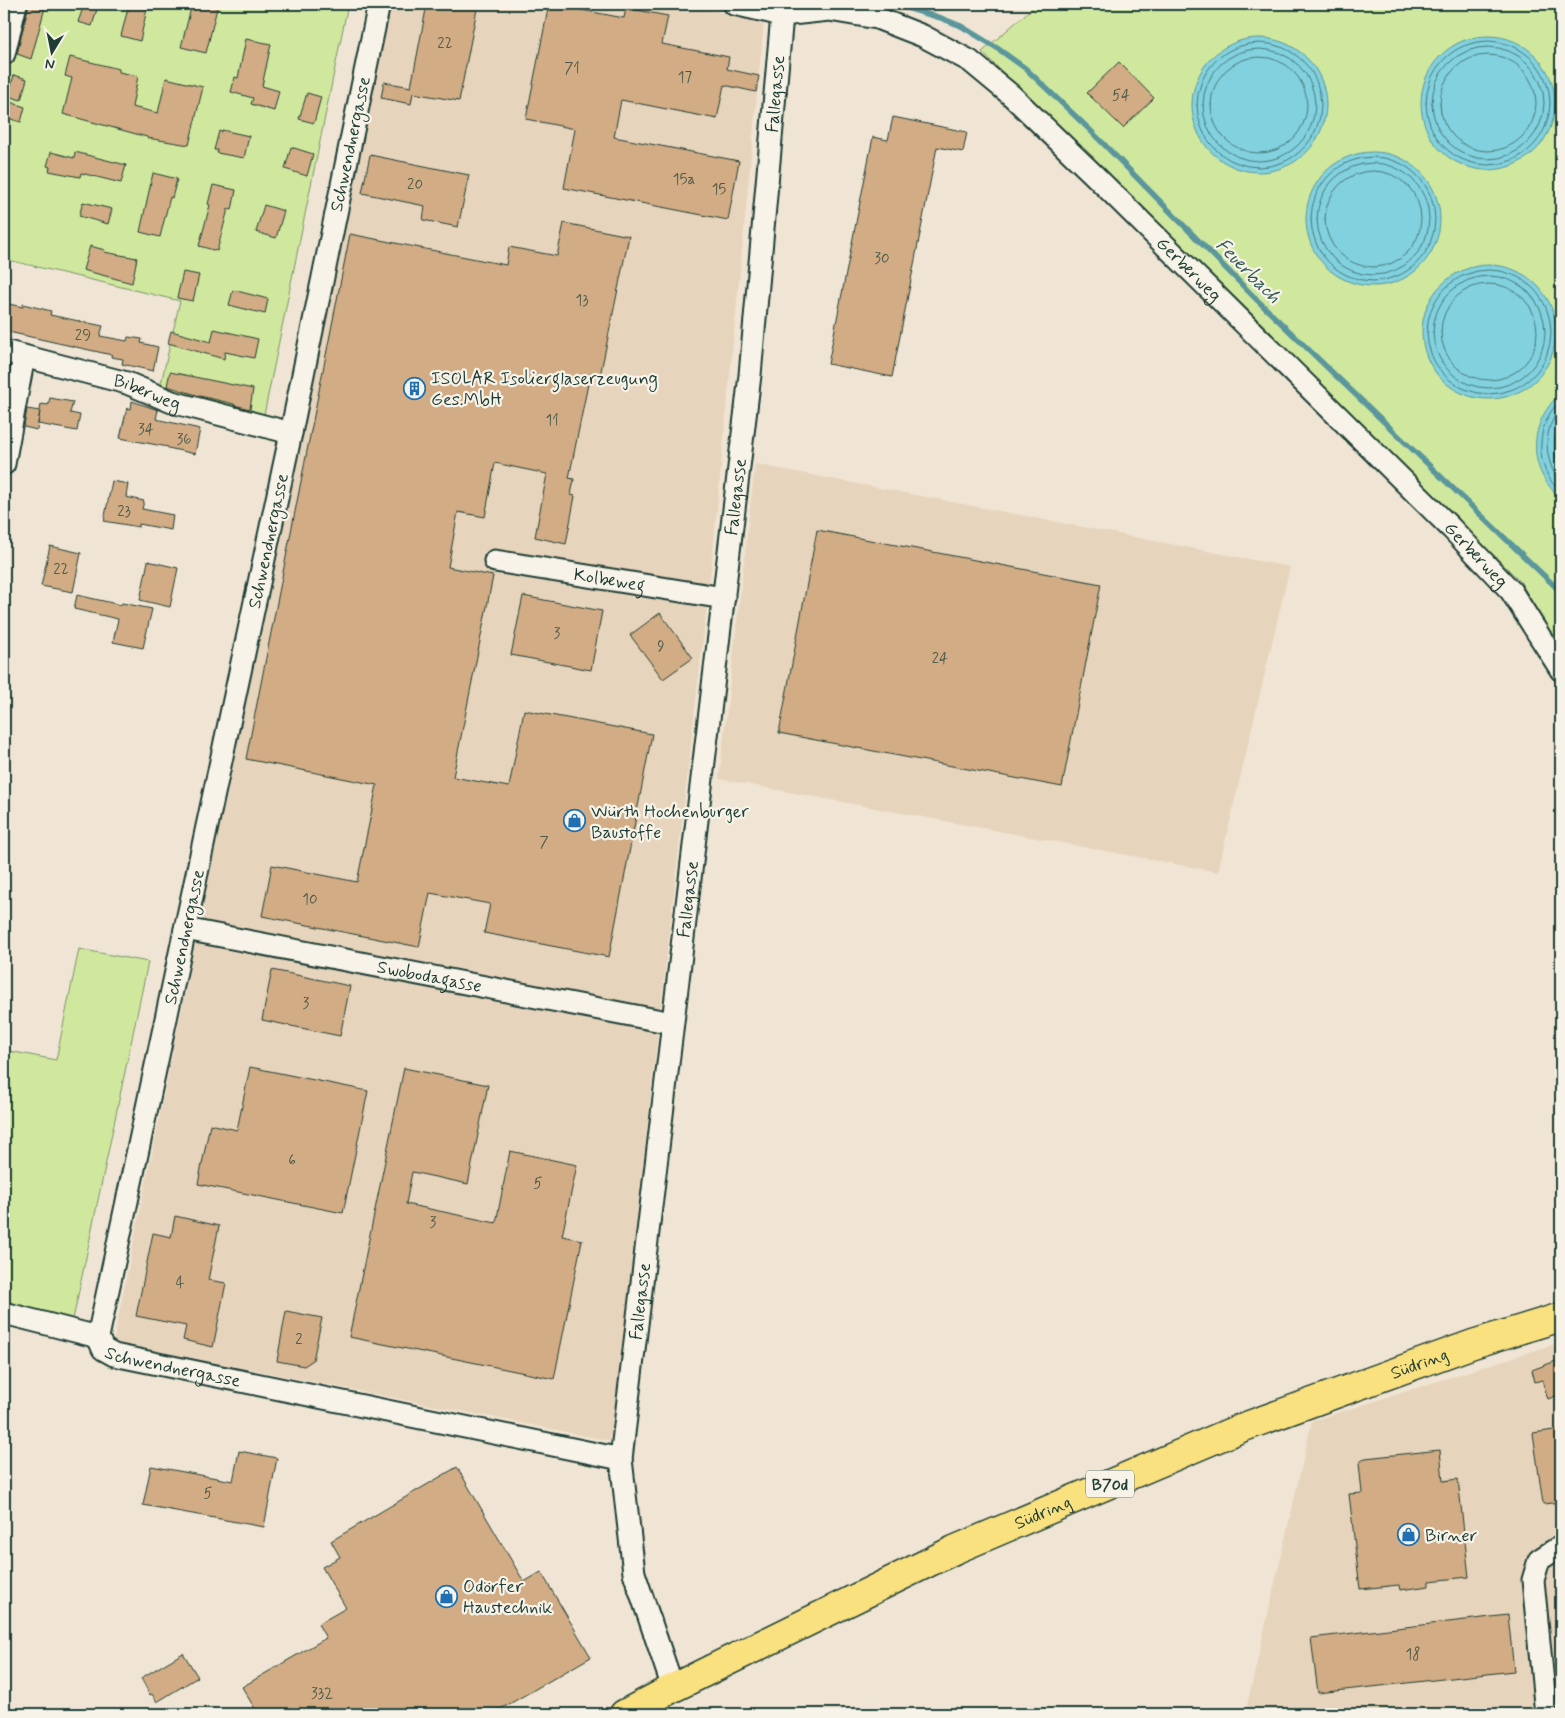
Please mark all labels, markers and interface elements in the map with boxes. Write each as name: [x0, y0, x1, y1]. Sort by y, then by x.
north arrow: [28, 28, 78, 78]
house number: 22: [437, 34, 453, 54]
text: N: [44, 54, 56, 73]
street label: Fallegasse: [761, 54, 791, 134]
house number: 71: [564, 59, 580, 79]
house number: 17: [678, 68, 693, 88]
street label: Schwendnergasse: [325, 74, 378, 214]
house number: 54: [1112, 86, 1130, 106]
house number: 15a: [673, 170, 695, 190]
house number: 20: [407, 175, 423, 195]
house number: 15: [712, 180, 726, 200]
street label: Gerberweg: [1150, 232, 1226, 308]
water label: Feuerbach: [1210, 233, 1286, 309]
house number: 30: [874, 249, 890, 269]
house number: 13: [575, 291, 589, 311]
house number: 29: [75, 326, 91, 346]
place label: ISOLAR Isolierglaserzeugung Ges.MbH: [431, 367, 658, 412]
street label: Biberweg: [111, 369, 183, 418]
building icon: ISOLAR Isolierglaserzeugung Ges.MbH: [403, 376, 427, 400]
house number: 11: [545, 411, 559, 431]
house number: 34: [138, 420, 154, 440]
house number: 36: [176, 430, 192, 450]
street label: Fallegasse: [720, 457, 753, 537]
street label: Schwendnergasse: [243, 471, 296, 611]
house number: 23: [117, 502, 131, 522]
street label: Gerberweg: [1438, 517, 1513, 594]
house number: 22: [53, 560, 69, 580]
street label: Kolbeweg: [572, 563, 647, 600]
house number: 3: [554, 624, 561, 644]
house number: 9: [657, 637, 665, 657]
house number: 24: [932, 649, 948, 669]
place label: Würth Hochenburger Baustoffe: [591, 800, 749, 845]
shop icon: Würth Hochenburger Baustoffe: [563, 809, 587, 833]
house number: 7: [539, 833, 549, 853]
street label: Fallegasse: [672, 859, 705, 939]
street label: Schwendnergasse: [159, 867, 212, 1007]
house number: 10: [302, 890, 318, 910]
street label: Swobodagasse: [375, 955, 484, 999]
house number: 3: [303, 994, 310, 1014]
house number: 6: [288, 1151, 296, 1171]
house number: 5: [533, 1174, 543, 1194]
house number: 3: [430, 1213, 437, 1233]
street label: Fallegasse: [624, 1261, 657, 1341]
house number: 4: [176, 1273, 185, 1293]
house number: 2: [295, 1330, 303, 1350]
street label: Schwendnergasse: [100, 1341, 243, 1394]
street label: Südring: [1387, 1343, 1452, 1386]
road number: B70d: [1086, 1470, 1134, 1498]
house number: 5: [203, 1484, 213, 1504]
street label: Südring: [1011, 1490, 1075, 1536]
shop icon: Birner: [1397, 1523, 1421, 1547]
place label: Birner: [1425, 1524, 1478, 1548]
place label: Odörfer Haustechnik: [463, 1575, 553, 1620]
shop icon: Odörfer Haustechnik: [435, 1584, 459, 1608]
house number: 18: [1406, 1645, 1420, 1665]
house number: 332: [311, 1684, 333, 1704]

